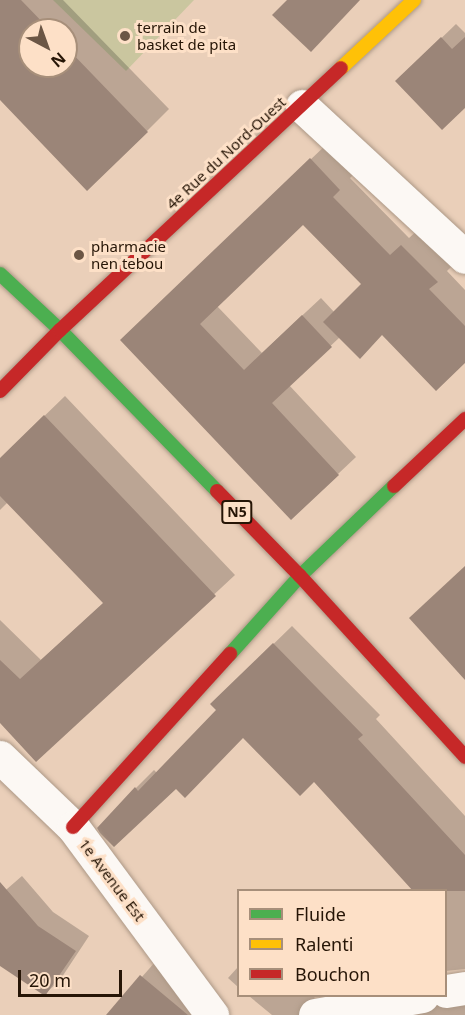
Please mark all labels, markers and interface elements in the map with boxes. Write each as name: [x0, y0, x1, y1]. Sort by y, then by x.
north arrow: [18, 18, 78, 78]
place label: terrain de basket de pita: [137, 18, 236, 53]
marker: terrain de basket de pita: [118, 29, 132, 43]
text: N: [46, 47, 71, 73]
street label: 4e Rue du Nord-Ouest: [163, 93, 289, 213]
place label: pharmacie nen tebou: [91, 237, 166, 272]
marker: pharmacie nen tebou: [72, 248, 86, 262]
road number: N5: [220, 501, 254, 523]
street label: 1e Avenue Est: [75, 835, 149, 925]
legend: [237, 889, 447, 997]
text: Fluide: [295, 902, 346, 926]
text: Ralenti: [295, 932, 353, 956]
scale bar: [21, 958, 124, 996]
text: Bouchon: [295, 962, 371, 986]
text: 20 m: [29, 968, 71, 992]

